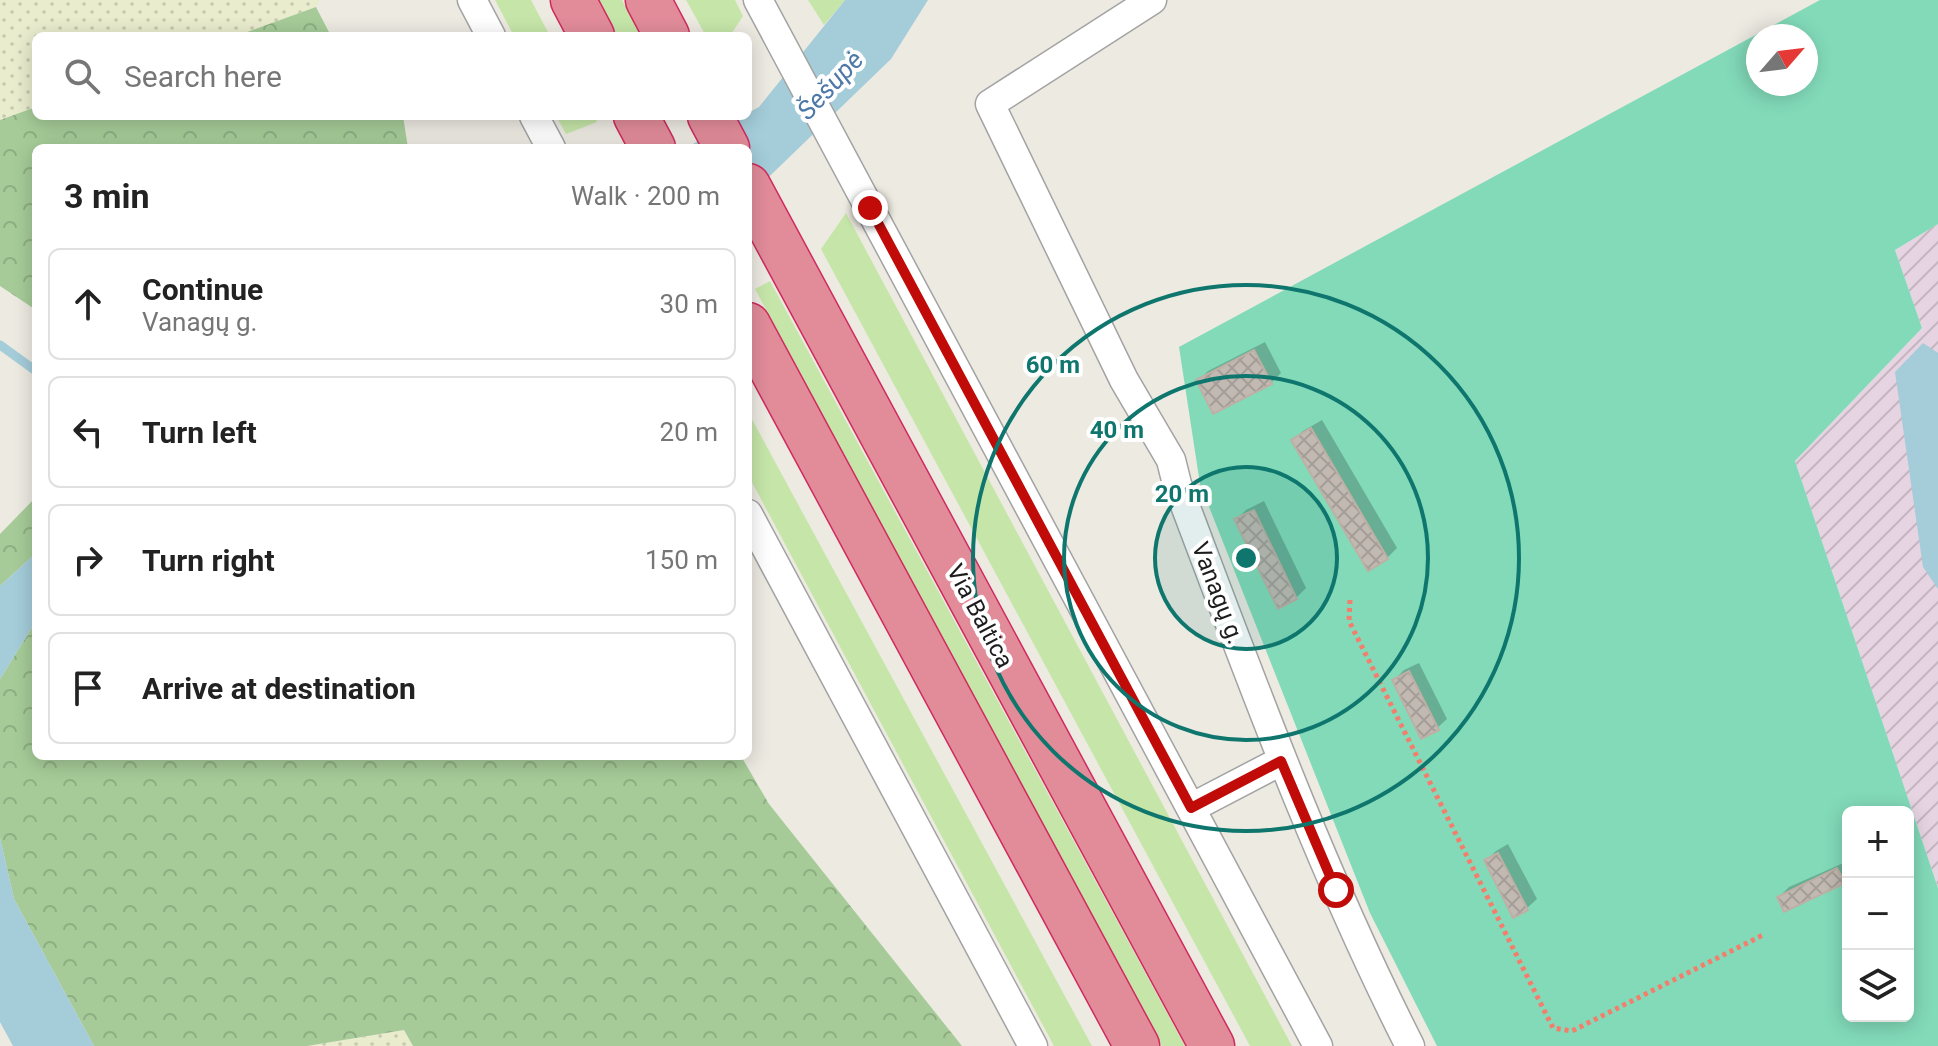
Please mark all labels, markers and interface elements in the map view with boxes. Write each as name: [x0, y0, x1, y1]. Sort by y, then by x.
north arrow: [1746, 24, 1818, 96]
search box: [32, 32, 752, 120]
water label: Šešupė: [791, 44, 869, 126]
icon: search: [60, 54, 104, 98]
text: Search here: [124, 59, 282, 94]
text: 3 min: [64, 176, 149, 216]
text: Walk · 200 m: [571, 181, 720, 211]
route end: [852, 190, 888, 226]
text: Continue: [142, 272, 263, 307]
icon: ahead: [66, 282, 110, 326]
text: 30 m: [660, 289, 718, 319]
text: Vanagų g.: [142, 307, 257, 337]
text: 60 m: [1026, 351, 1080, 379]
icon: left: [66, 410, 110, 454]
text: Turn left: [142, 415, 257, 450]
text: 40 m: [1090, 416, 1144, 444]
text: 20 m: [660, 417, 718, 447]
text: 20 m: [1155, 480, 1209, 508]
icon: right: [66, 538, 110, 582]
street label: Vanagų g.: [1186, 538, 1250, 648]
text: Turn right: [142, 543, 275, 578]
centre of rings: [1232, 544, 1260, 572]
text: 150 m: [645, 545, 718, 575]
street label: Via Baltica: [941, 559, 1019, 673]
icon: arrive: [66, 666, 110, 710]
text: Arrive at destination: [142, 671, 416, 706]
map controls: [1842, 806, 1914, 1022]
button: +: [1842, 806, 1914, 878]
route start: [1318, 872, 1354, 908]
button: −: [1842, 878, 1914, 950]
button: layers: [1842, 950, 1914, 1022]

